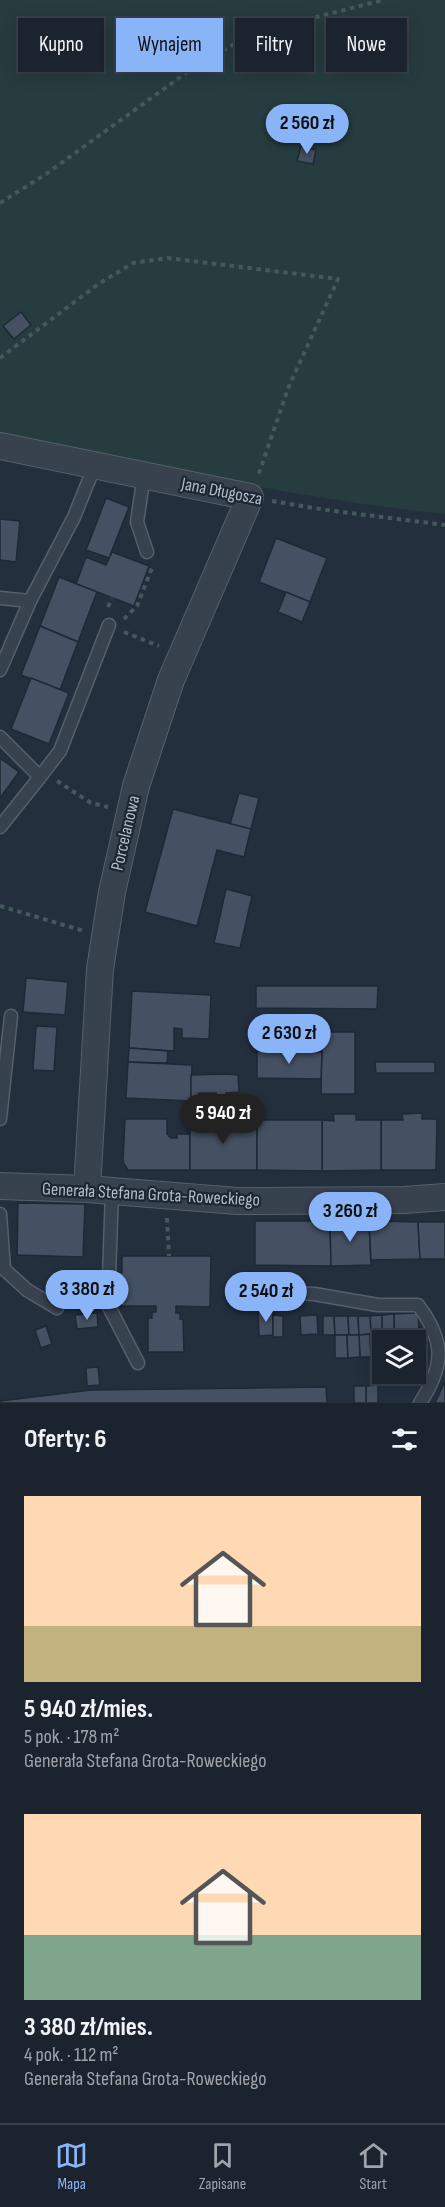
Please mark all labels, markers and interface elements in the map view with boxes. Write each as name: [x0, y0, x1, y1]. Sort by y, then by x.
chip: Kupno: [18, 18, 104, 72]
chip: Wynajem: [116, 18, 223, 72]
chip: Filtry: [235, 18, 314, 72]
chip: Nowe: [326, 18, 407, 72]
pin: 2 560 zł: [245, 104, 369, 155]
text: 2 560 zł: [280, 111, 334, 135]
street label: Jana Długosza: [179, 473, 264, 510]
street label: Porcelanowa: [107, 793, 144, 873]
pin: 2 630 zł: [227, 1014, 351, 1065]
text: 2 630 zł: [262, 1021, 316, 1045]
pin: 5 940 zł: [161, 1094, 285, 1145]
text: 5 940 zł: [195, 1101, 251, 1125]
street label: Generała Stefana Grota-Roweckiego: [41, 1178, 260, 1211]
pin: 3 260 zł: [288, 1192, 412, 1243]
text: 3 260 zł: [323, 1199, 377, 1223]
pin: 3 380 zł: [25, 1270, 149, 1321]
pin: 2 540 zł: [204, 1272, 328, 1323]
text: 3 380 zł: [60, 1277, 114, 1301]
text: 2 540 zł: [239, 1279, 293, 1303]
map controls: [372, 1330, 426, 1384]
button: layers: [372, 1330, 426, 1384]
icon: filters: [388, 1423, 421, 1456]
text: Oferty: 6: [24, 1424, 107, 1455]
icon: home: [169, 1535, 277, 1643]
text: 5 940 zł/mies.: [24, 1694, 153, 1725]
text: 5 pok. · 178 m²: [24, 1725, 119, 1749]
text: Generała Stefana Grota-Roweckiego: [24, 1749, 266, 1773]
icon: home: [169, 1853, 277, 1961]
text: 3 380 zł/mies.: [24, 2012, 153, 2043]
text: 4 pok. · 112 m²: [24, 2043, 119, 2067]
text: Generała Stefana Grota-Roweckiego: [24, 2067, 266, 2091]
tab: Mapa: [55, 2139, 88, 2194]
tab: Zapisane: [199, 2139, 246, 2194]
tab: Start: [357, 2139, 390, 2194]

